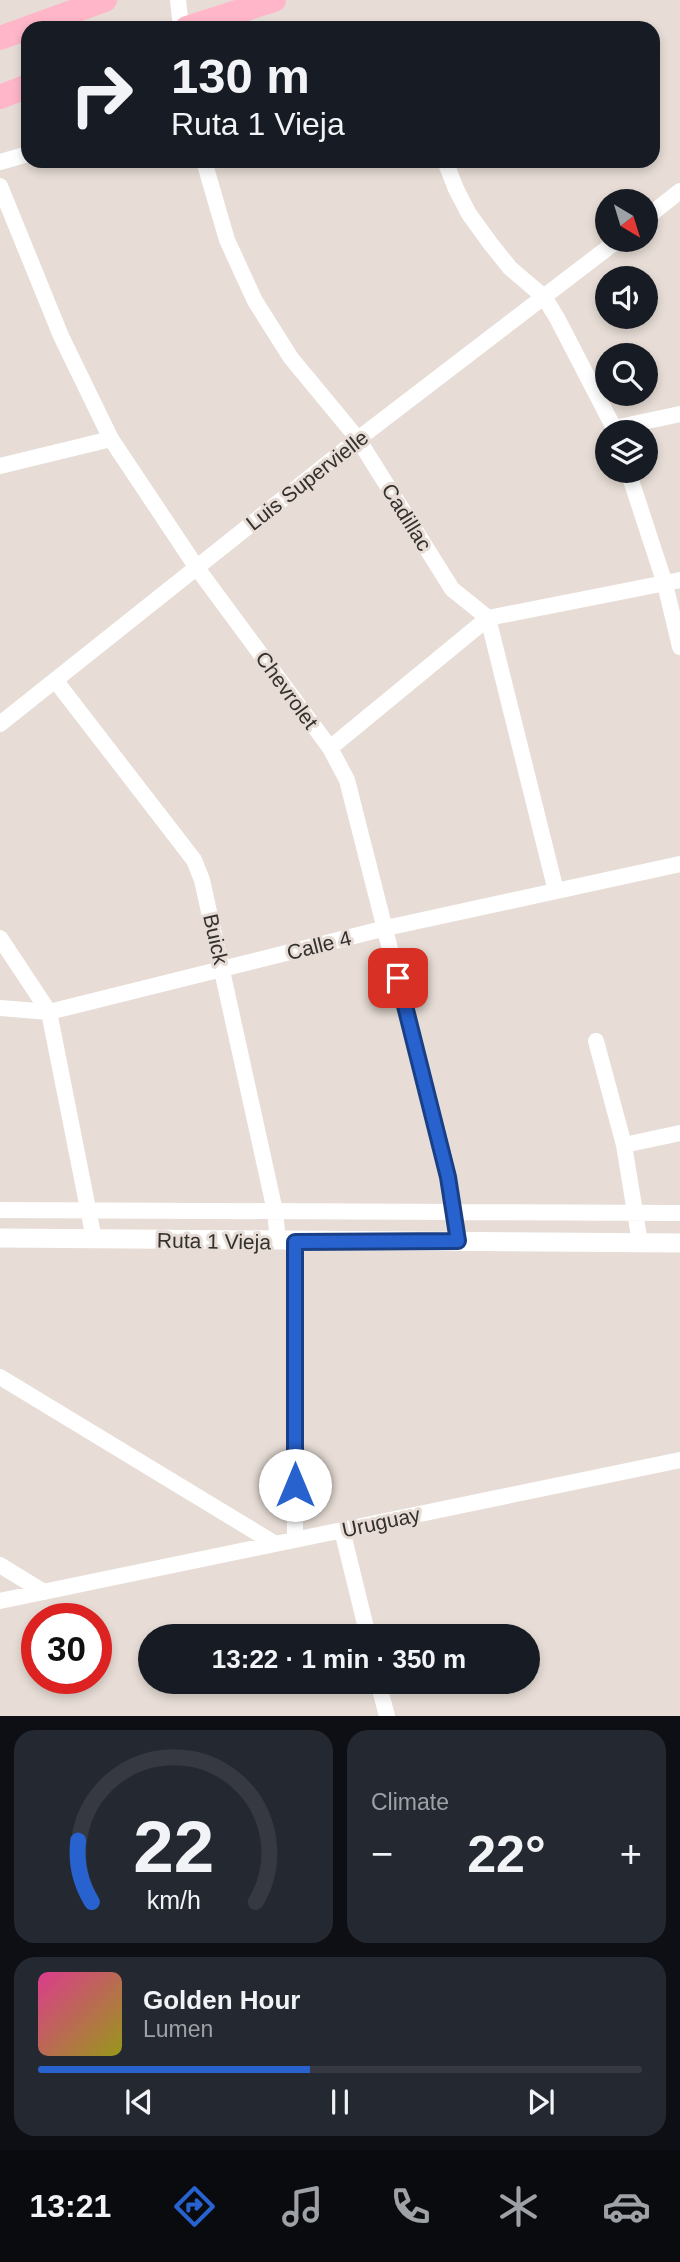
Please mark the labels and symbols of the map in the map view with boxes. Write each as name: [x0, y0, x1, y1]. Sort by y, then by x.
north arrow: [595, 189, 658, 252]
street label: Luis Supervielle: [242, 425, 372, 535]
street label: Cadillac: [377, 479, 437, 555]
street label: Chevrolet: [251, 647, 323, 733]
street label: Buick: [199, 911, 233, 967]
street label: Calle 4: [285, 926, 354, 964]
pin: [368, 948, 428, 1008]
street label: Ruta 1 Vieja: [157, 1229, 272, 1253]
position arrow: [258, 1448, 332, 1522]
street label: Uruguay: [340, 1502, 423, 1542]
speed limit sign: 30: [21, 1603, 112, 1694]

